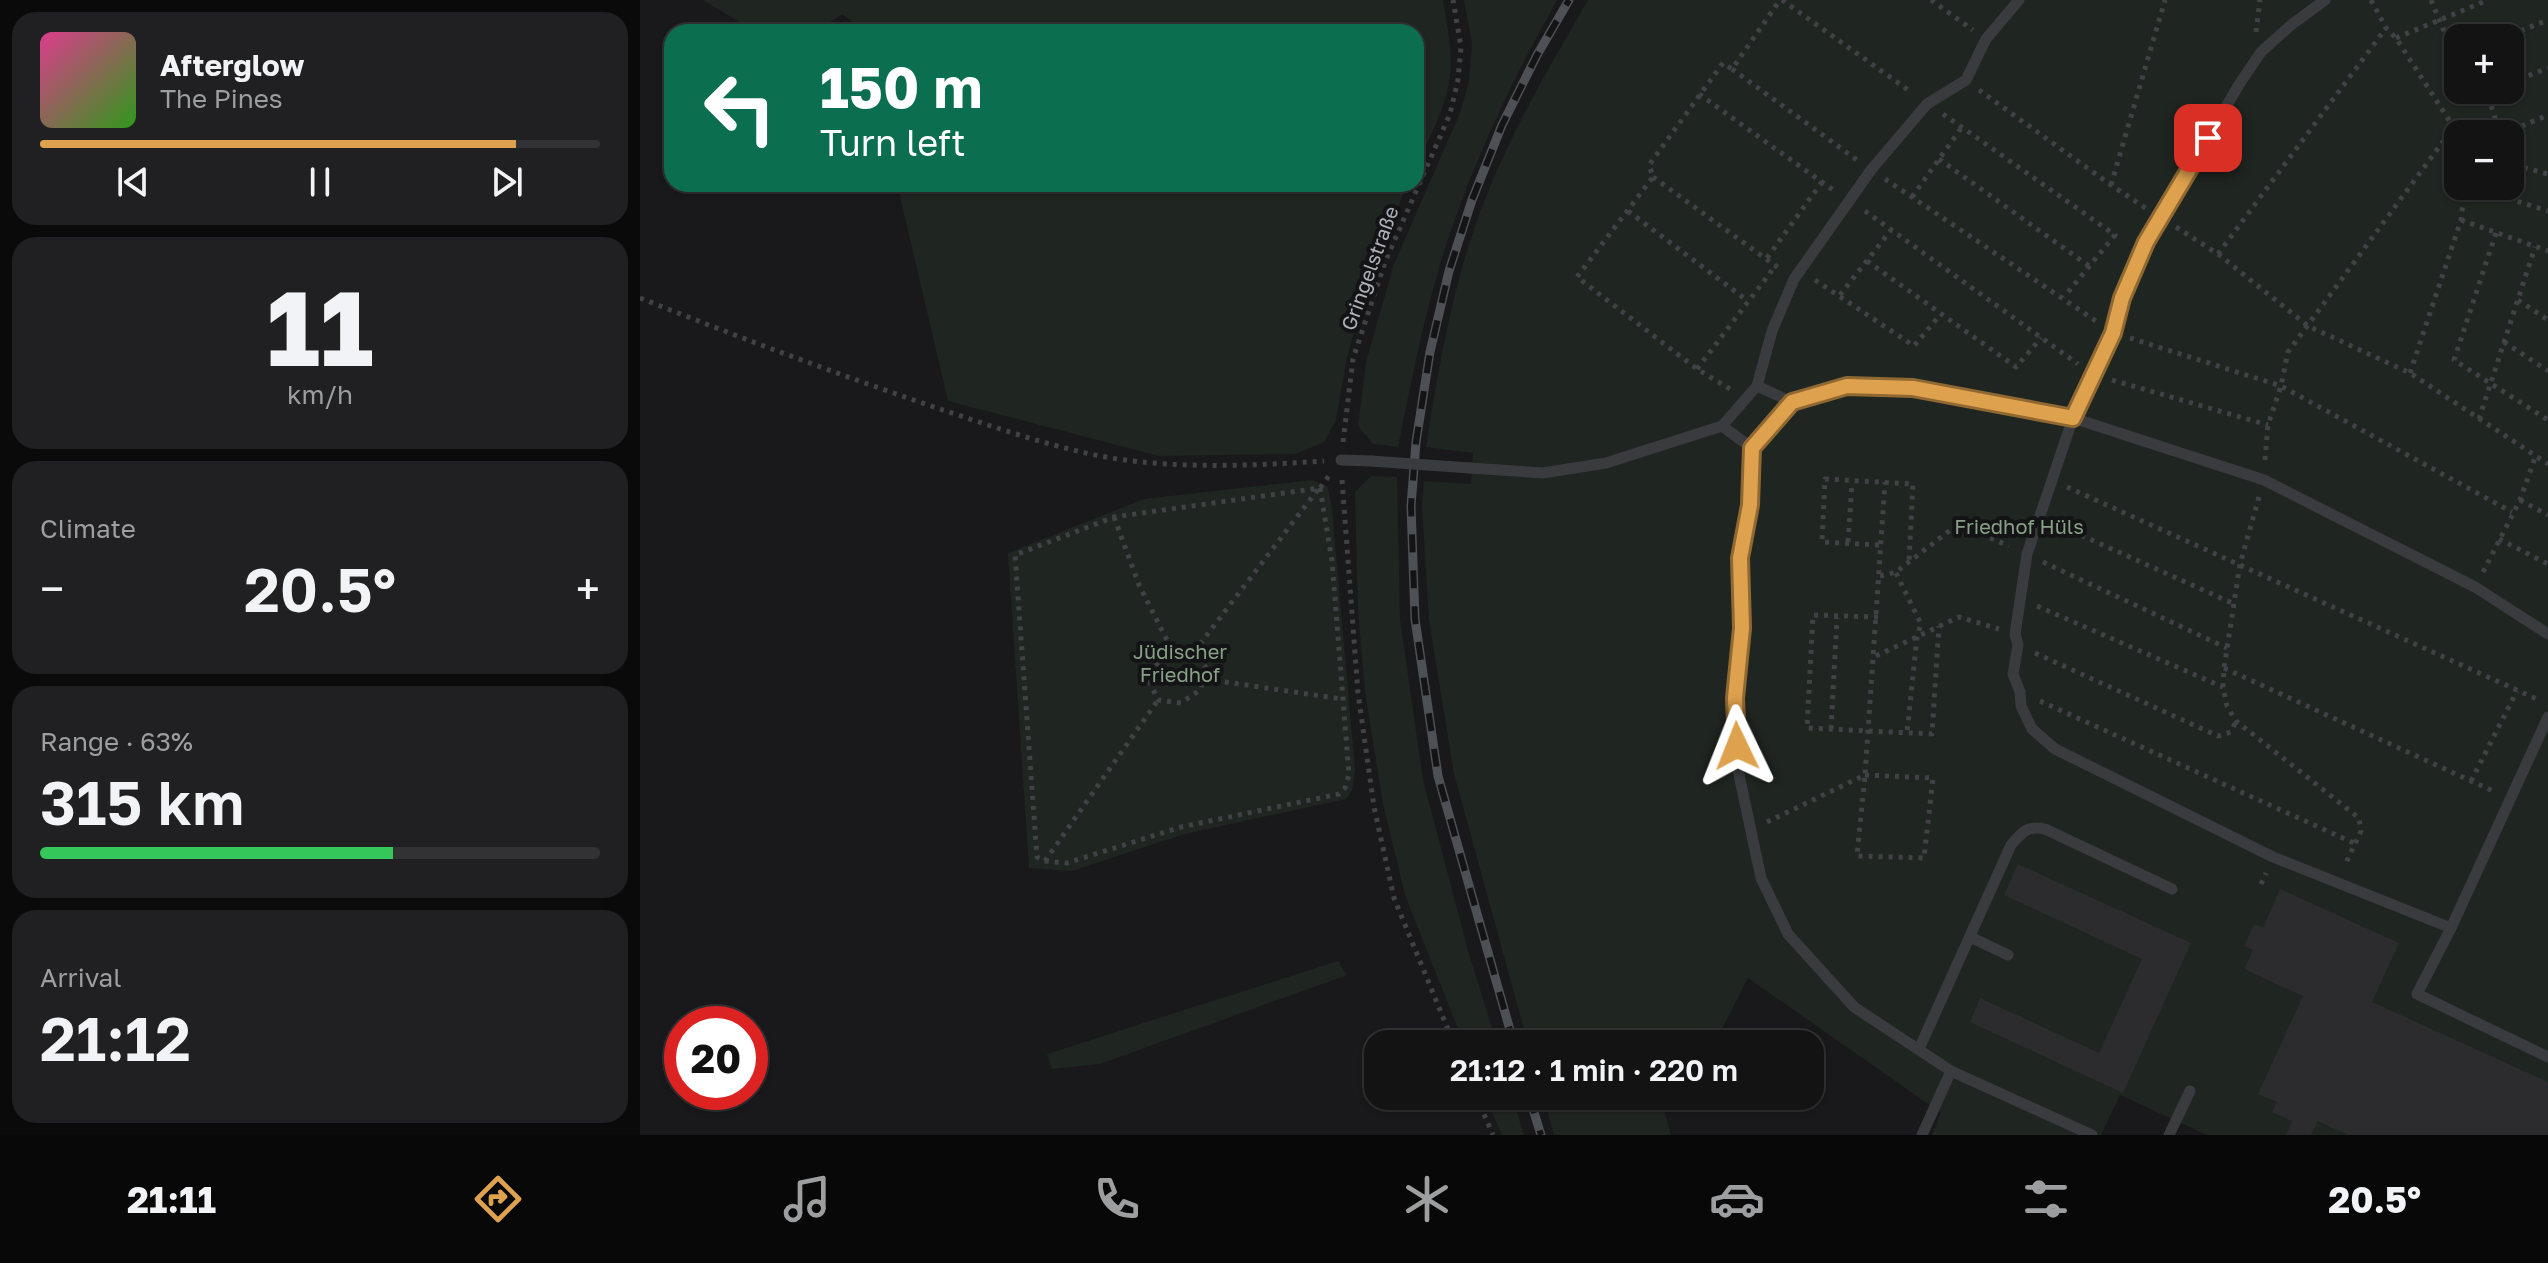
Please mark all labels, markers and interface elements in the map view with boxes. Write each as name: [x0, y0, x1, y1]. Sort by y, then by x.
map controls: [2444, 24, 2524, 200]
button: +: [2444, 24, 2524, 104]
text: Afterglow: [160, 47, 304, 83]
text: 150 m: [820, 53, 982, 120]
icon: left: [688, 56, 792, 160]
text: The Pines: [160, 83, 283, 114]
pin: [2174, 104, 2242, 172]
icon: arrive: [2186, 116, 2230, 160]
button: −: [2444, 120, 2524, 200]
text: Turn left: [820, 121, 966, 164]
icon: previous: [111, 160, 155, 204]
icon: pause: [298, 160, 342, 204]
icon: next: [485, 160, 529, 204]
street label: Gringelstraße: [1335, 203, 1403, 333]
text: 11: [266, 264, 374, 389]
text: km/h: [287, 379, 353, 410]
text: Climate: [40, 513, 136, 544]
park label: Friedhof Hüls: [1954, 514, 2084, 538]
text: 20.5°: [244, 553, 396, 625]
text: −: [40, 562, 64, 615]
text: +: [576, 562, 600, 615]
park label: Jüdischer Friedhof: [1133, 639, 1227, 686]
position arrow: [1695, 704, 1779, 788]
text: Range · 63%: [40, 726, 193, 757]
text: 315 km: [40, 766, 244, 838]
text: Arrival: [40, 962, 121, 993]
text: 21:12: [40, 1002, 191, 1074]
speed limit sign: 20: [664, 1006, 768, 1110]
text: 21:12 · 1 min · 220 m: [1450, 1052, 1738, 1088]
icon: directions: [470, 1171, 526, 1227]
icon: music: [779, 1171, 835, 1227]
icon: phone: [1089, 1171, 1145, 1227]
icon: climate: [1399, 1171, 1455, 1227]
icon: car: [1709, 1171, 1765, 1227]
icon: filters: [2018, 1171, 2074, 1227]
text: 21:11: [127, 1178, 216, 1221]
text: 20.5°: [2328, 1178, 2421, 1221]

